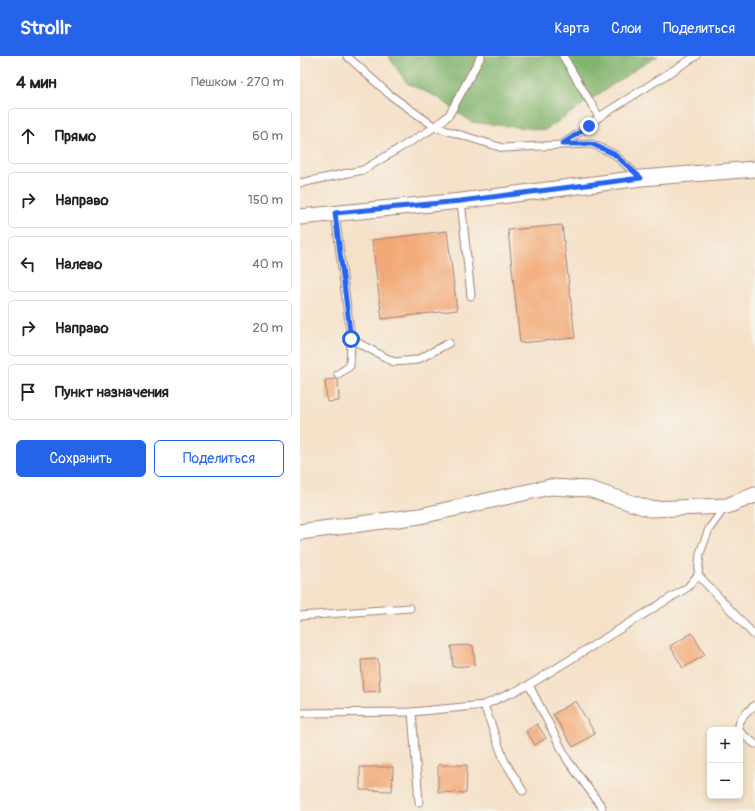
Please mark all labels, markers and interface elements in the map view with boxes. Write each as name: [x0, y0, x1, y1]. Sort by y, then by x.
text: Strollr: [20, 16, 71, 40]
text: Карта: [555, 20, 589, 37]
text: Слои: [611, 20, 641, 37]
text: Поделиться: [663, 20, 735, 37]
text: 4 мин: [16, 72, 57, 93]
text: Пешком · 270 m: [191, 74, 284, 90]
route end: [580, 117, 598, 135]
icon: ahead: [17, 125, 39, 147]
text: Прямо: [55, 127, 96, 146]
text: 60 m: [252, 128, 283, 144]
icon: right: [17, 189, 39, 211]
text: Направо: [55, 191, 109, 210]
text: 150 m: [248, 192, 283, 208]
icon: left: [17, 253, 39, 275]
text: Налево: [55, 255, 102, 274]
text: 40 m: [252, 256, 283, 272]
icon: right: [17, 317, 39, 339]
text: Направо: [55, 319, 109, 338]
text: 20 m: [252, 320, 283, 336]
route start: [342, 330, 360, 348]
icon: arrive: [17, 381, 39, 403]
text: Пункт назначения: [55, 383, 169, 402]
button: Сохранить: [16, 440, 146, 477]
button: Поделиться: [154, 440, 284, 477]
map controls: [707, 727, 743, 799]
button: +: [707, 727, 743, 763]
button: −: [707, 763, 743, 799]

